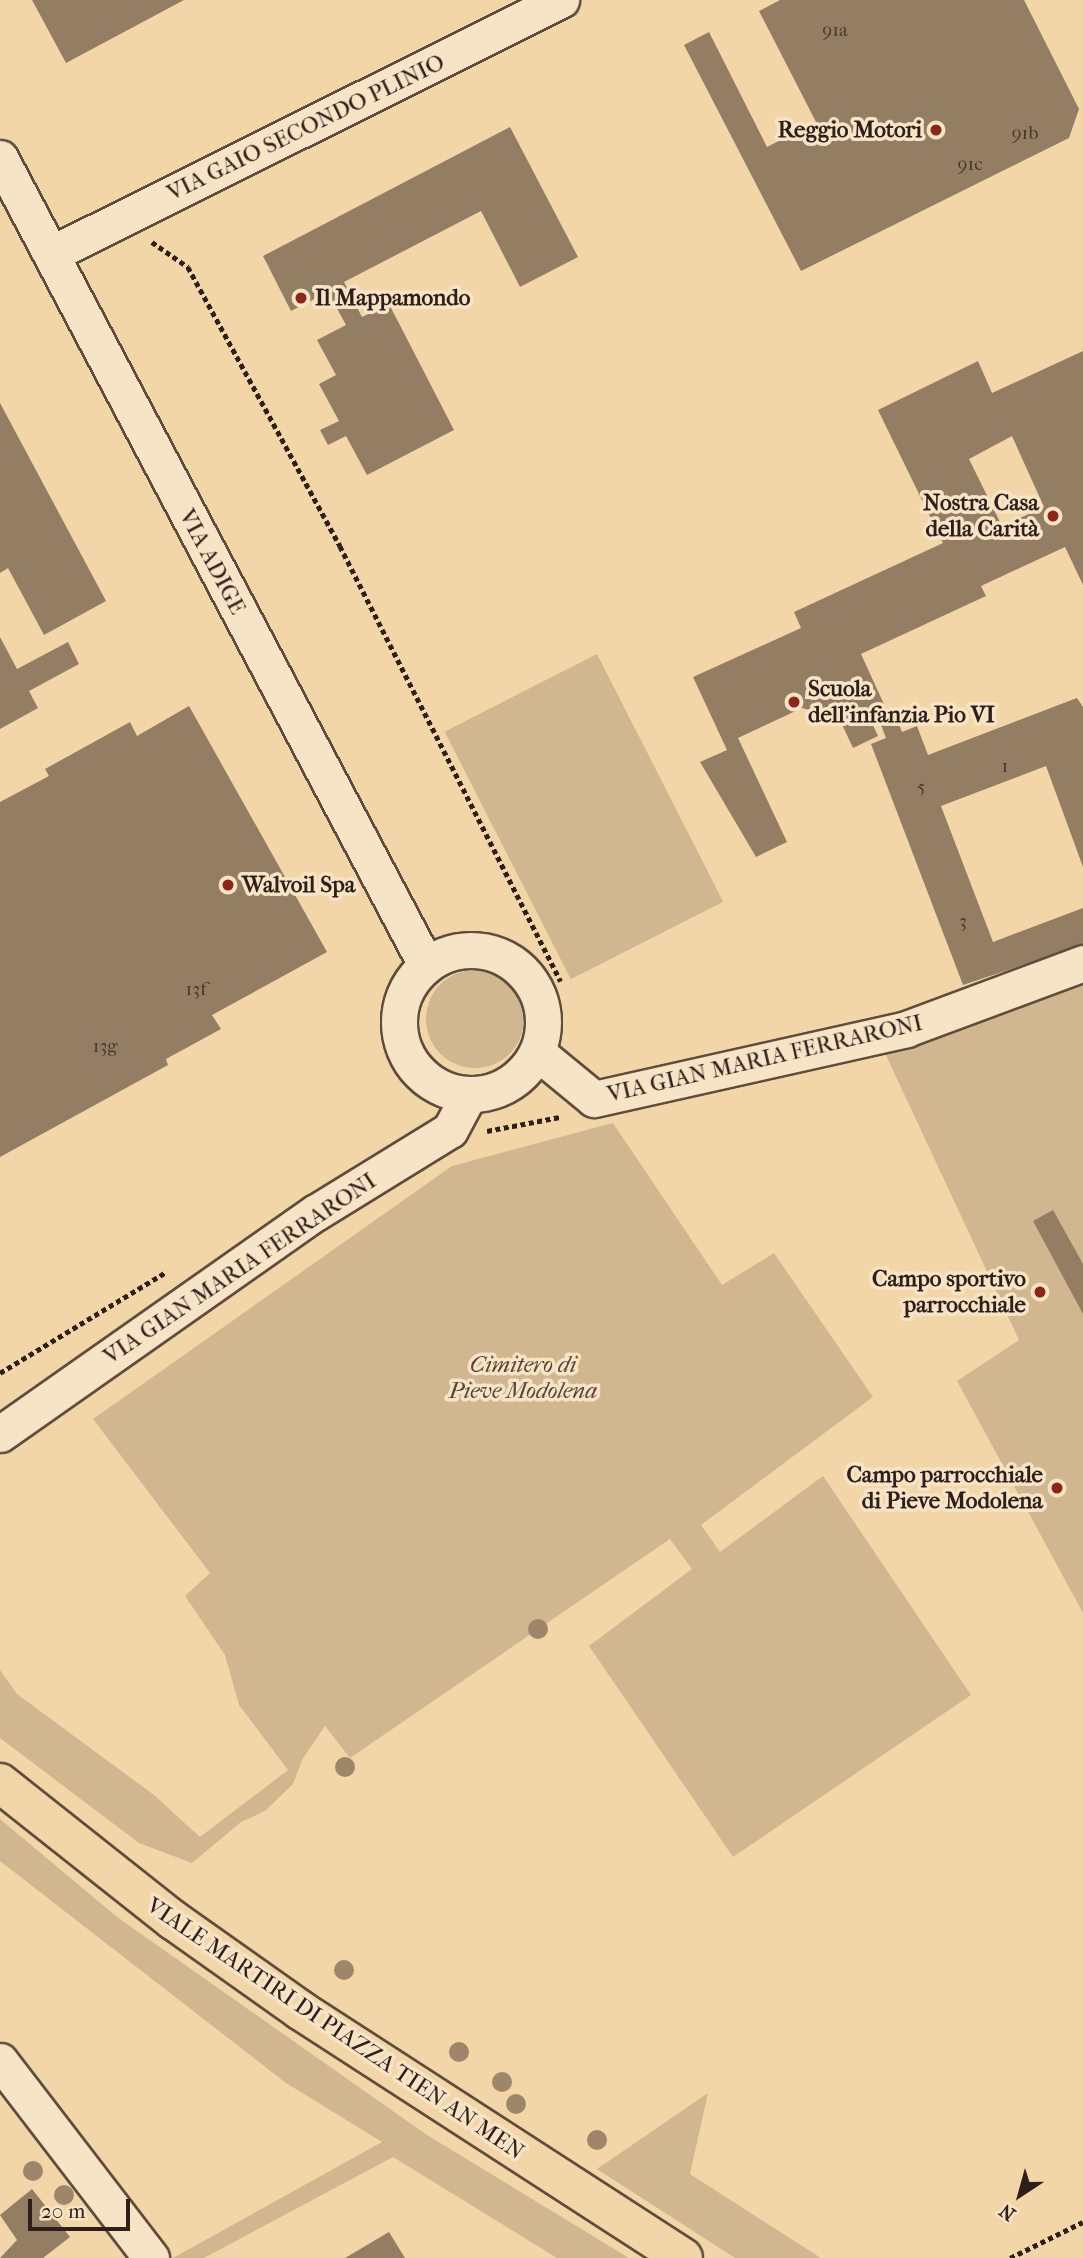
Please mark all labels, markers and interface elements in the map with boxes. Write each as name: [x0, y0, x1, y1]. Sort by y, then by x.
house number: 91a: [822, 20, 848, 42]
street label: VIA GAIO SECONDO PLINIO: [163, 49, 449, 207]
place label: Reggio Motori: [778, 116, 922, 144]
marker: Reggio Motori: [928, 122, 944, 138]
house number: 91b: [1012, 123, 1038, 145]
house number: 91c: [957, 154, 983, 176]
place label: Il Mappamondo: [315, 284, 471, 312]
marker: Il Mappamondo: [293, 290, 309, 306]
place label: Nostra Casa della Carità: [923, 489, 1039, 543]
street label: VIA ADIGE: [173, 505, 251, 619]
marker: Nostra Casa della Carità: [1045, 508, 1061, 524]
place label: Scuola dell'infanzia Pio VI: [808, 675, 995, 729]
marker: Scuola dell'infanzia Pio VI: [786, 694, 802, 710]
house number: 1: [1002, 756, 1008, 778]
house number: 5: [917, 777, 925, 799]
place label: Walvoil Spa: [242, 871, 355, 899]
marker: Walvoil Spa: [220, 877, 236, 893]
house number: 3: [959, 911, 967, 933]
house number: 13f: [186, 979, 206, 1001]
street label: VIA GIAN MARIA FERRARONI: [605, 1009, 925, 1109]
house number: 13g: [93, 1036, 117, 1058]
street label: VIA GIAN MARIA FERRARONI: [98, 1167, 382, 1371]
place label: Campo sportivo parrocchiale: [872, 1265, 1026, 1319]
marker: Campo sportivo parrocchiale: [1032, 1284, 1048, 1300]
park label: Cimitero di Pieve Modolena: [449, 1351, 597, 1405]
place label: Campo parrocchiale di Pieve Modolena: [846, 1461, 1043, 1515]
marker: Campo parrocchiale di Pieve Modolena: [1049, 1480, 1065, 1496]
street label: VIALE MARTIRI DI PIAZZA TIEN AN MEN: [141, 1892, 529, 2166]
north arrow: [985, 2160, 1055, 2230]
scale bar: [32, 2184, 133, 2228]
text: 20 m: [41, 2199, 85, 2223]
text: N: [995, 2199, 1020, 2225]

